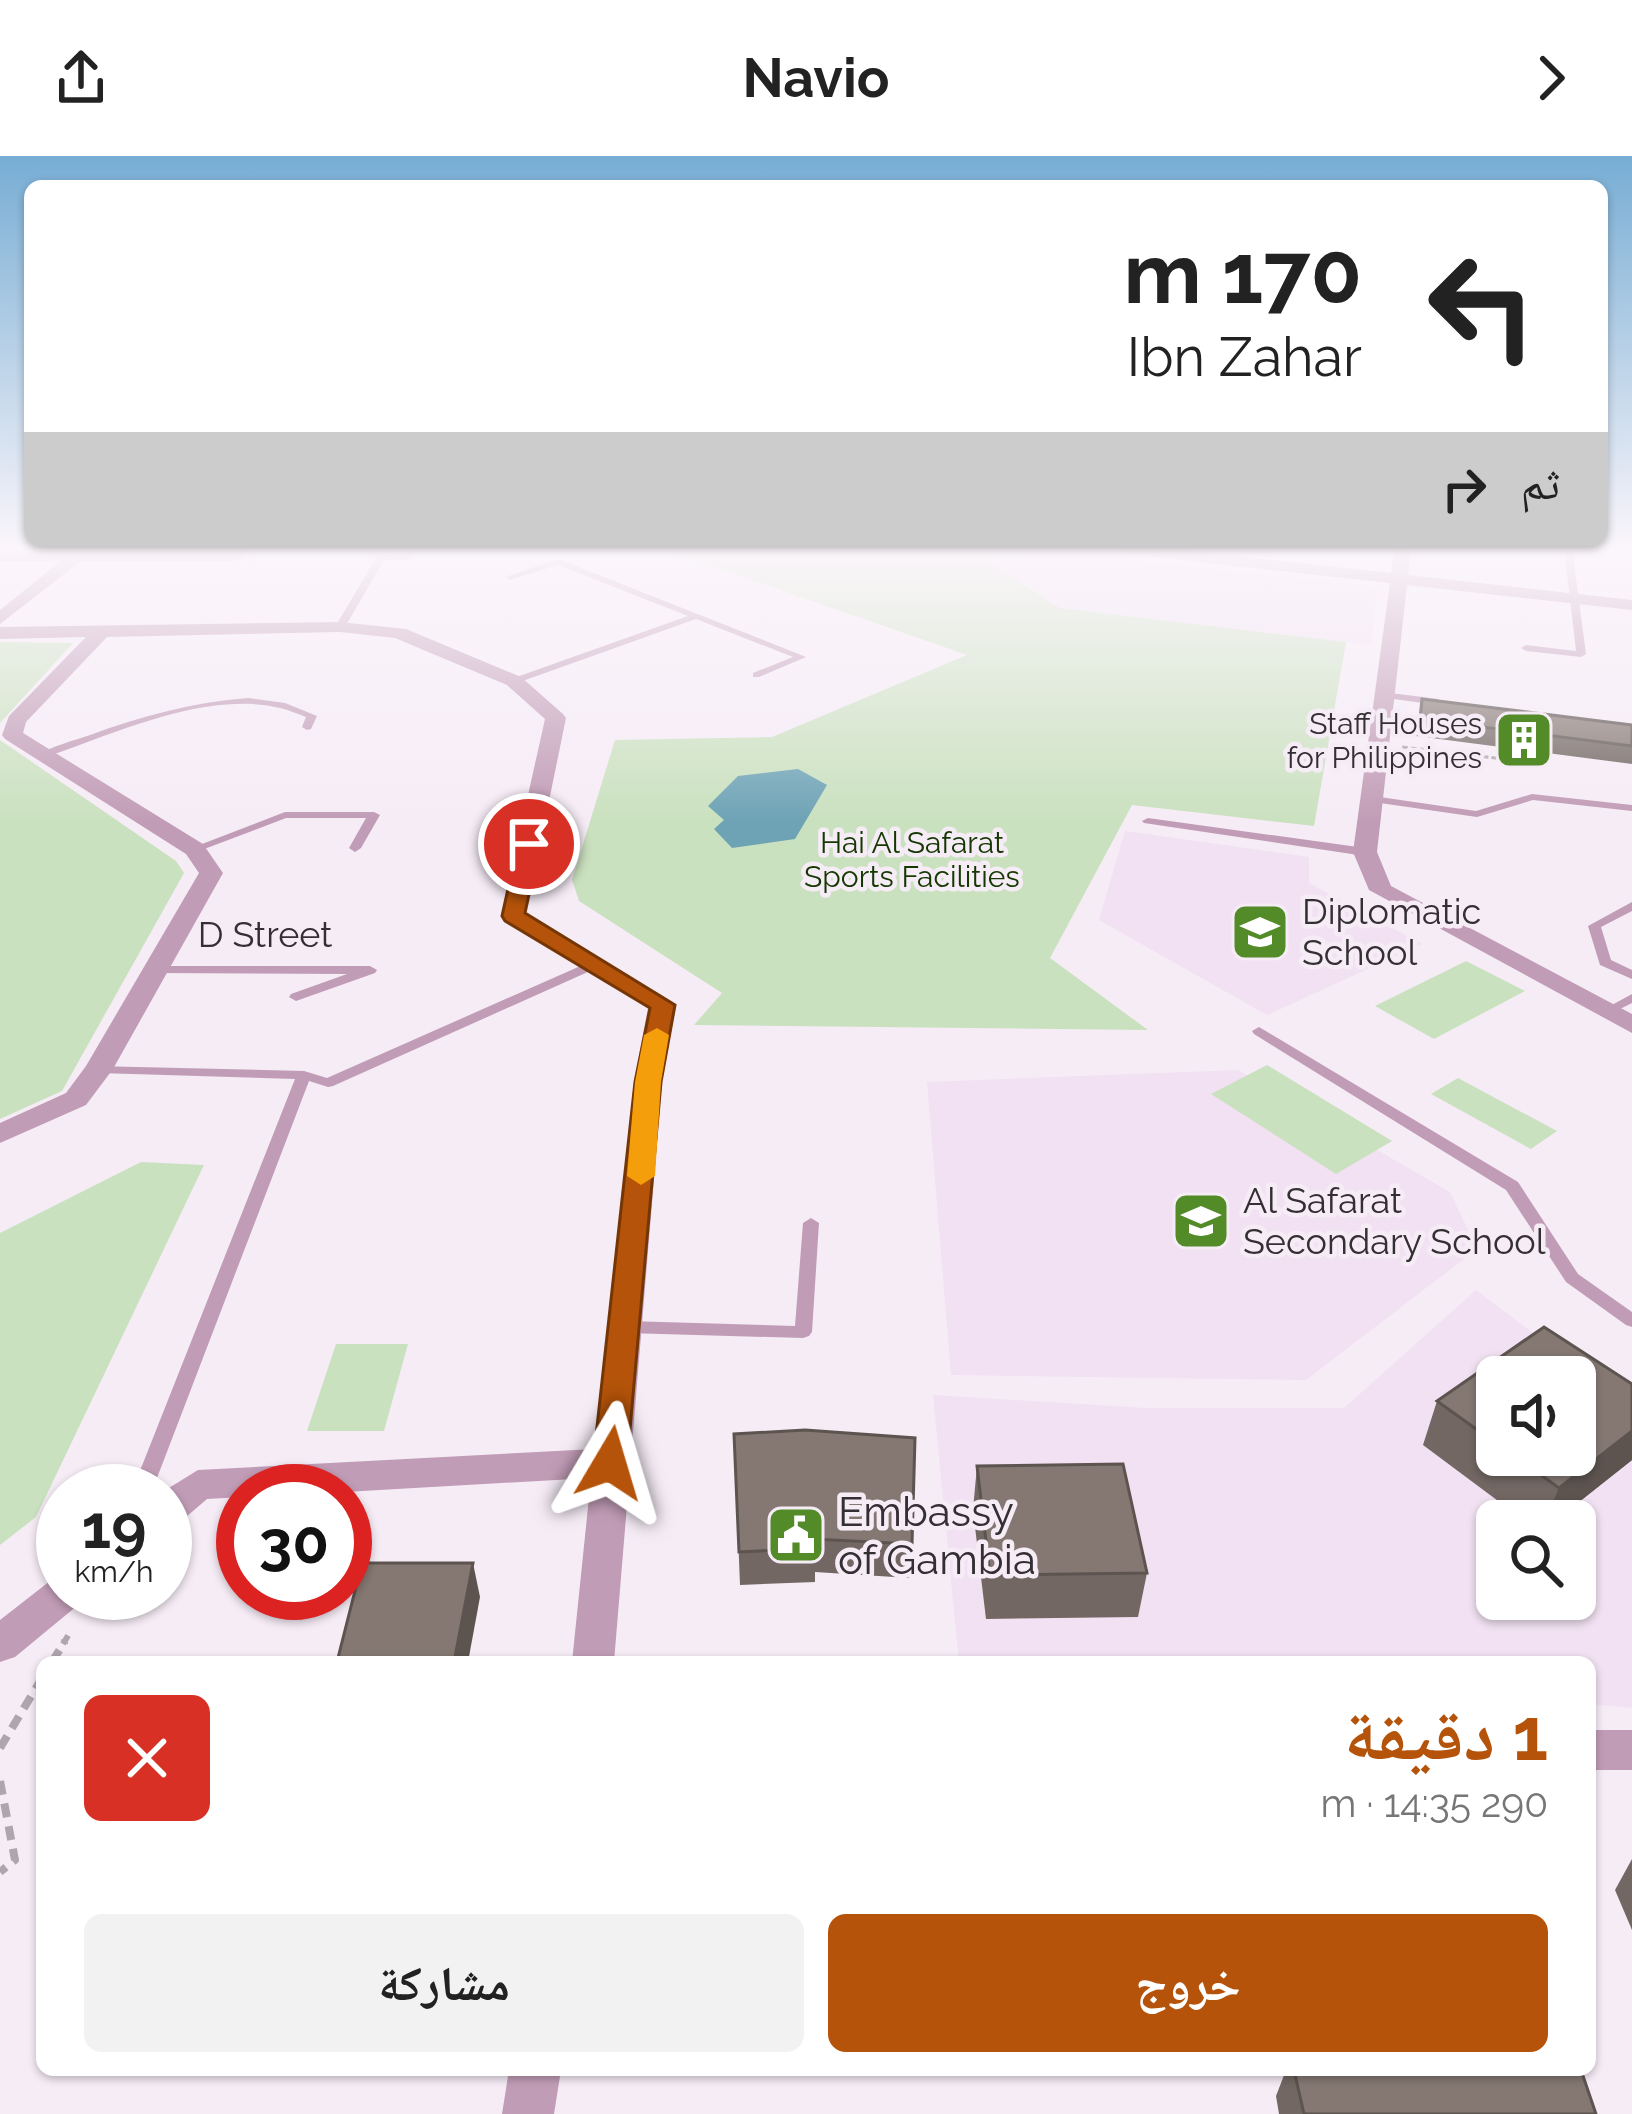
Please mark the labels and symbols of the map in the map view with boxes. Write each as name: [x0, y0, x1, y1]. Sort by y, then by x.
place label: Staff Houses for Philippines: [1287, 706, 1482, 775]
building icon: Staff Houses for Philippines: [1493, 709, 1555, 771]
pin: [478, 793, 580, 895]
park label: Hai Al Safarat Sports Facilities: [804, 825, 1020, 894]
place label: Diplomatic School: [1302, 890, 1481, 973]
school or university icon: Diplomatic School: [1229, 901, 1291, 963]
street label: D Street: [198, 913, 332, 955]
place label: Al Safarat Secondary School: [1243, 1179, 1546, 1262]
school or university icon: Al Safarat Secondary School: [1170, 1190, 1232, 1252]
position arrow: [547, 1400, 673, 1526]
speed limit sign: 30: [216, 1464, 372, 1620]
place label: Embassy of Gambia: [838, 1487, 1036, 1584]
public building icon: Embassy of Gambia: [765, 1504, 827, 1566]

